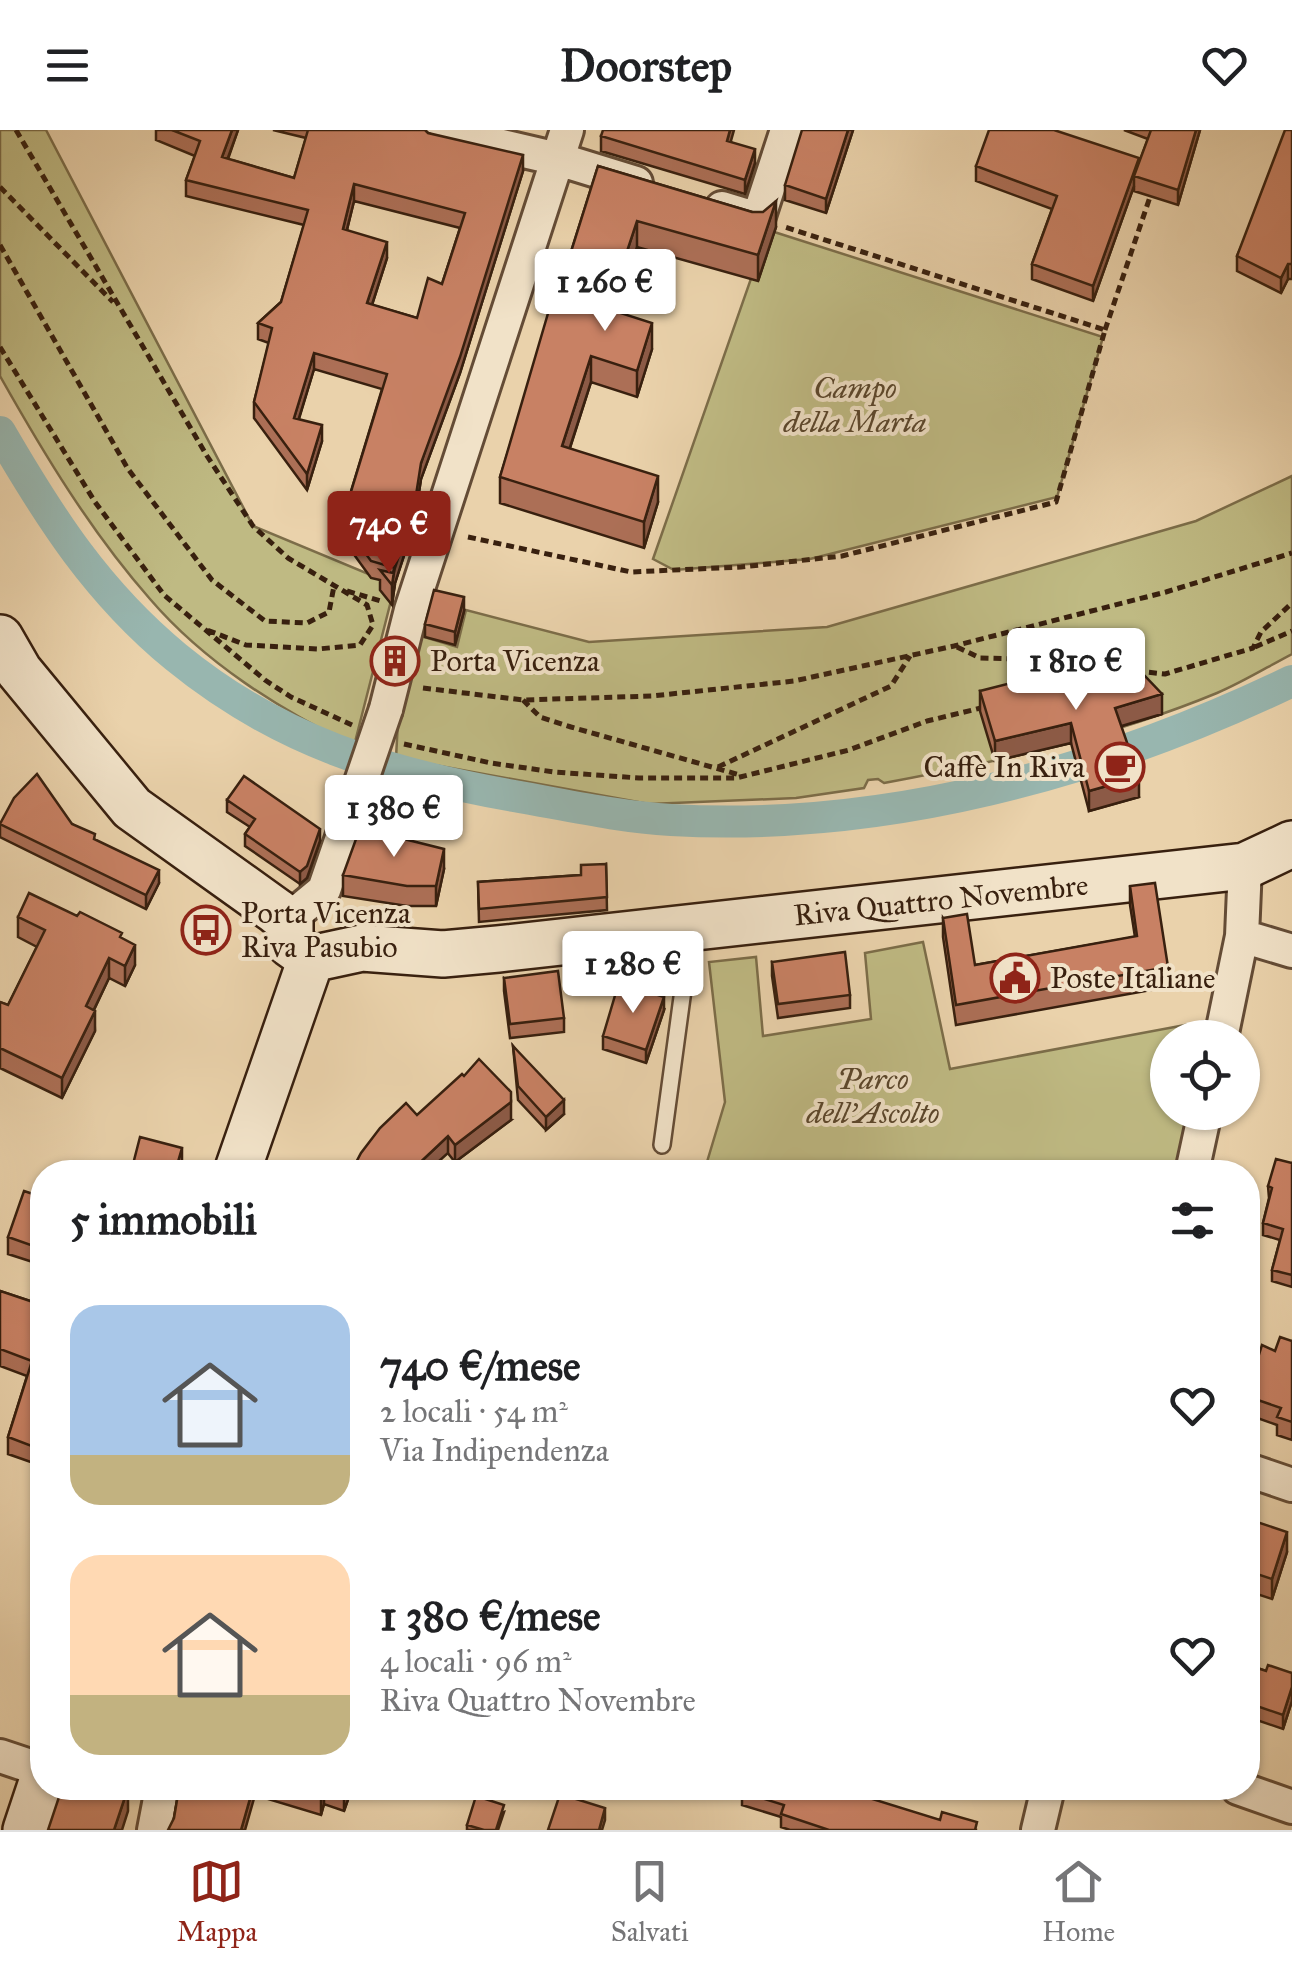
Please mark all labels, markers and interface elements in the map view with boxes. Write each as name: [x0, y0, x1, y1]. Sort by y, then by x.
icon: menu: [40, 38, 95, 93]
text: Doorstep: [560, 38, 732, 93]
icon: heart: [1197, 38, 1252, 93]
pin: 1 260 €: [513, 249, 697, 334]
text: 1 260 €: [557, 262, 653, 301]
park label: Campo della Marta: [782, 370, 927, 440]
pin: 740 €: [319, 491, 459, 576]
text: 740 €: [349, 504, 429, 543]
pin: 1 810 €: [984, 628, 1168, 713]
building icon: Porta Vicenza: [369, 635, 421, 687]
text: 1 810 €: [1029, 641, 1123, 680]
place label: Porta Vicenza: [430, 643, 600, 679]
cafe icon: Caffè In Riva: [1094, 741, 1146, 793]
place label: Caffè In Riva: [923, 749, 1085, 785]
pin: 1 380 €: [302, 775, 486, 860]
text: 1 380 €: [347, 788, 441, 827]
street label: Riva Quattro Novembre: [792, 867, 1090, 933]
place label: Porta Vicenza Riva Pasubio: [241, 895, 411, 965]
bus stop icon: Porta Vicenza Riva Pasubio: [180, 904, 232, 956]
pin: 1 280 €: [541, 931, 725, 1016]
text: 1 280 €: [584, 944, 682, 983]
public building icon: Poste Italiane: [989, 952, 1041, 1004]
place label: Poste Italiane: [1050, 960, 1216, 996]
map controls: [1150, 1020, 1260, 1130]
button: locate: [1150, 1020, 1260, 1130]
park label: Parco dell'Ascolto: [806, 1061, 939, 1131]
icon: filters: [1165, 1193, 1220, 1248]
text: 5 immobili: [70, 1194, 257, 1246]
text: 740 €/mese: [380, 1340, 581, 1392]
icon: home: [150, 1345, 270, 1465]
icon: heart: [1165, 1378, 1220, 1433]
text: 2 locali · 54 m²: [380, 1392, 568, 1431]
text: Via Indipendenza: [380, 1431, 609, 1470]
text: 1 380 €/mese: [380, 1590, 600, 1642]
icon: home: [150, 1595, 270, 1715]
icon: heart: [1165, 1628, 1220, 1683]
text: 4 locali · 96 m²: [380, 1642, 572, 1681]
text: Riva Quattro Novembre: [380, 1681, 696, 1720]
tab: Mappa: [177, 1854, 257, 1949]
tab: Salvati: [611, 1854, 689, 1949]
tab: Home: [1042, 1854, 1115, 1949]

